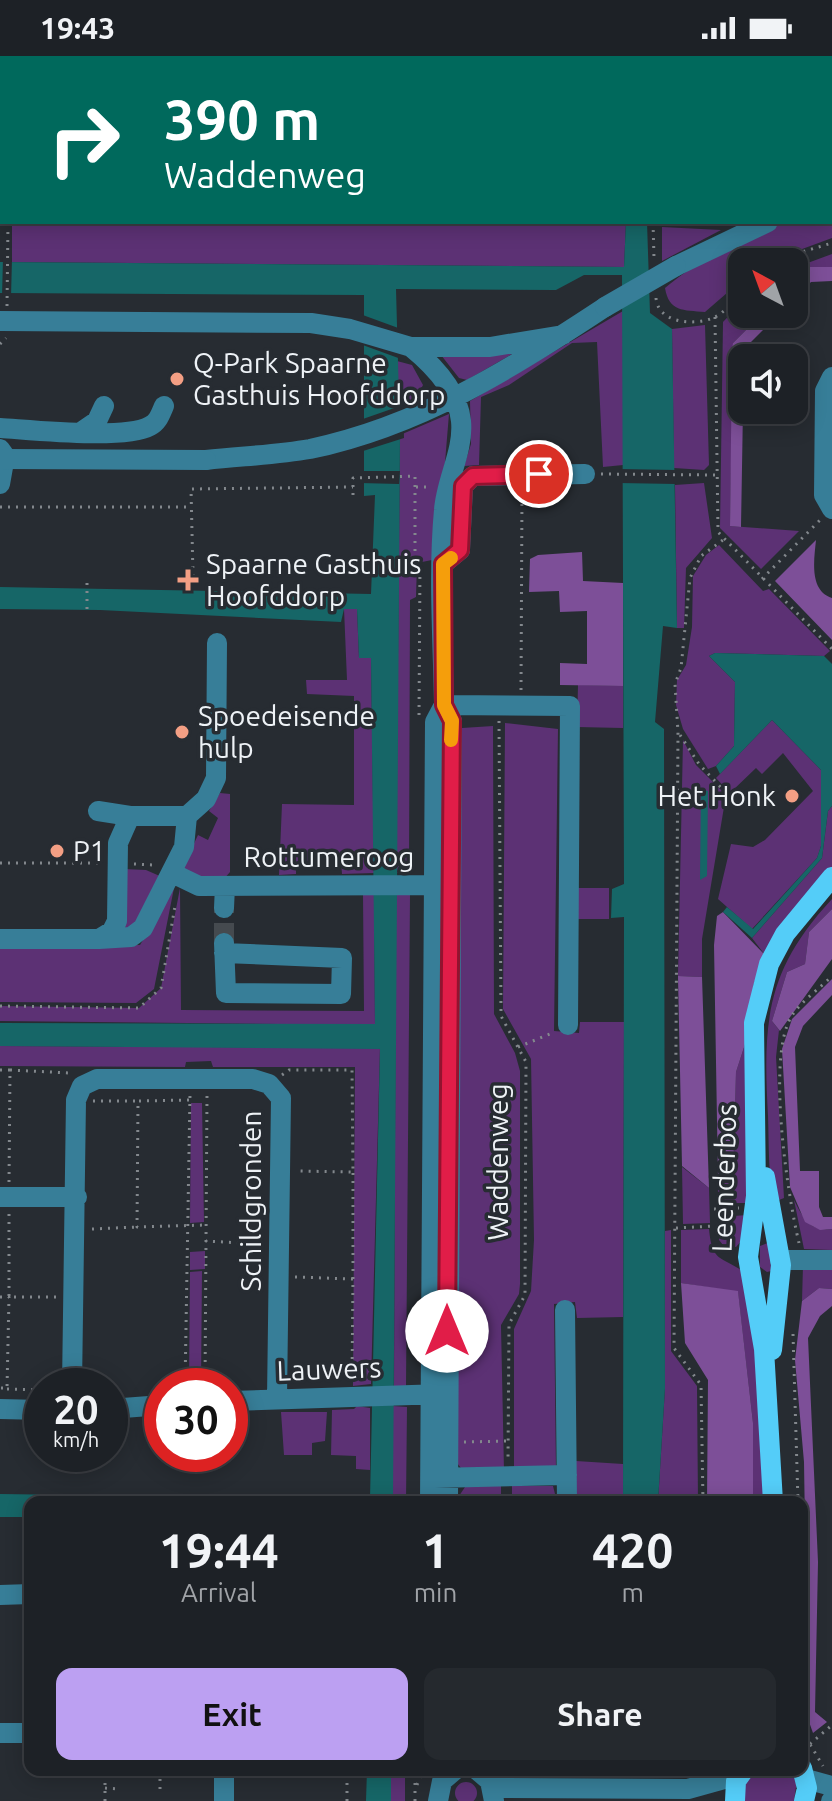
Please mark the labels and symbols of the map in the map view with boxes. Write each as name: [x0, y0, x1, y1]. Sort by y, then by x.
north arrow: [728, 248, 808, 328]
place label: Q-Park Spaarne Gasthuis Hoofddorp: [193, 347, 446, 410]
marker: Q-Park Spaarne Gasthuis Hoofddorp: [168, 370, 186, 388]
pin: [505, 440, 573, 508]
place label: Spaarne Gasthuis Hoofddorp: [206, 548, 421, 611]
marker: Spaarne Gasthuis Hoofddorp: [177, 569, 199, 591]
place label: Spoedeisende hulp: [198, 700, 375, 763]
marker: Spoedeisende hulp: [173, 723, 191, 741]
place label: Het Honk: [658, 780, 776, 811]
marker: Het Honk: [783, 787, 801, 805]
place label: P1: [73, 835, 106, 866]
street label: Rottumeroog: [244, 841, 414, 872]
marker: P1: [48, 842, 66, 860]
street label: Waddenweg: [482, 1083, 513, 1241]
street label: Leenderbos: [705, 1103, 742, 1253]
street label: Schildgronden: [235, 1110, 266, 1292]
position arrow: [405, 1289, 489, 1373]
street label: Lauwers: [276, 1351, 382, 1386]
speed limit sign: 30: [144, 1368, 248, 1472]

